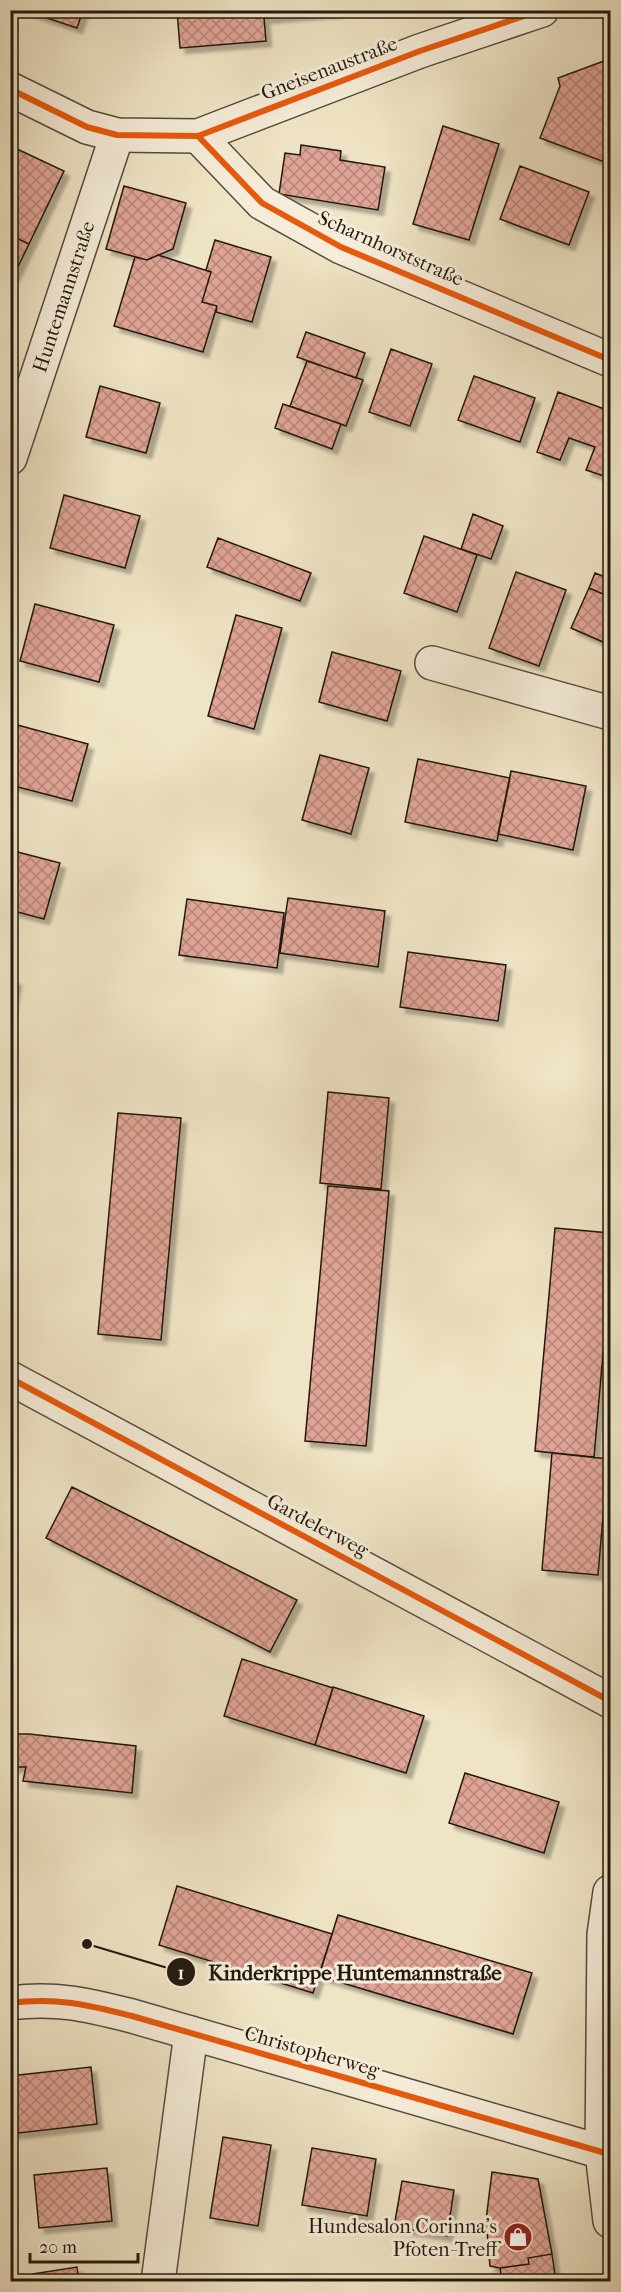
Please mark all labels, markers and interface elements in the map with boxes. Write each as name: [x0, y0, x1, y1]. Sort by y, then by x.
street label: Gneisenaustraße: [258, 32, 401, 105]
street label: Scharnhorststraße: [314, 206, 467, 291]
street label: Huntemannstraße: [28, 218, 100, 375]
street label: Gardelerweg: [263, 1489, 373, 1562]
callout: Kinderkrippe Huntemannstraße: [166, 1953, 514, 1992]
text: Kinderkrippe Huntemannstraße: [208, 1961, 502, 1985]
text: 1: [178, 1963, 184, 1984]
street label: Christopherweg: [242, 2021, 382, 2082]
place label: Hundesalon Corinna's Pfoten-Treff: [308, 2215, 501, 2261]
shop icon: Hundesalon Corinna's Pfoten-Treff: [502, 2221, 534, 2253]
scale bar: [30, 2226, 138, 2264]
text: 20 m: [39, 2237, 77, 2258]

